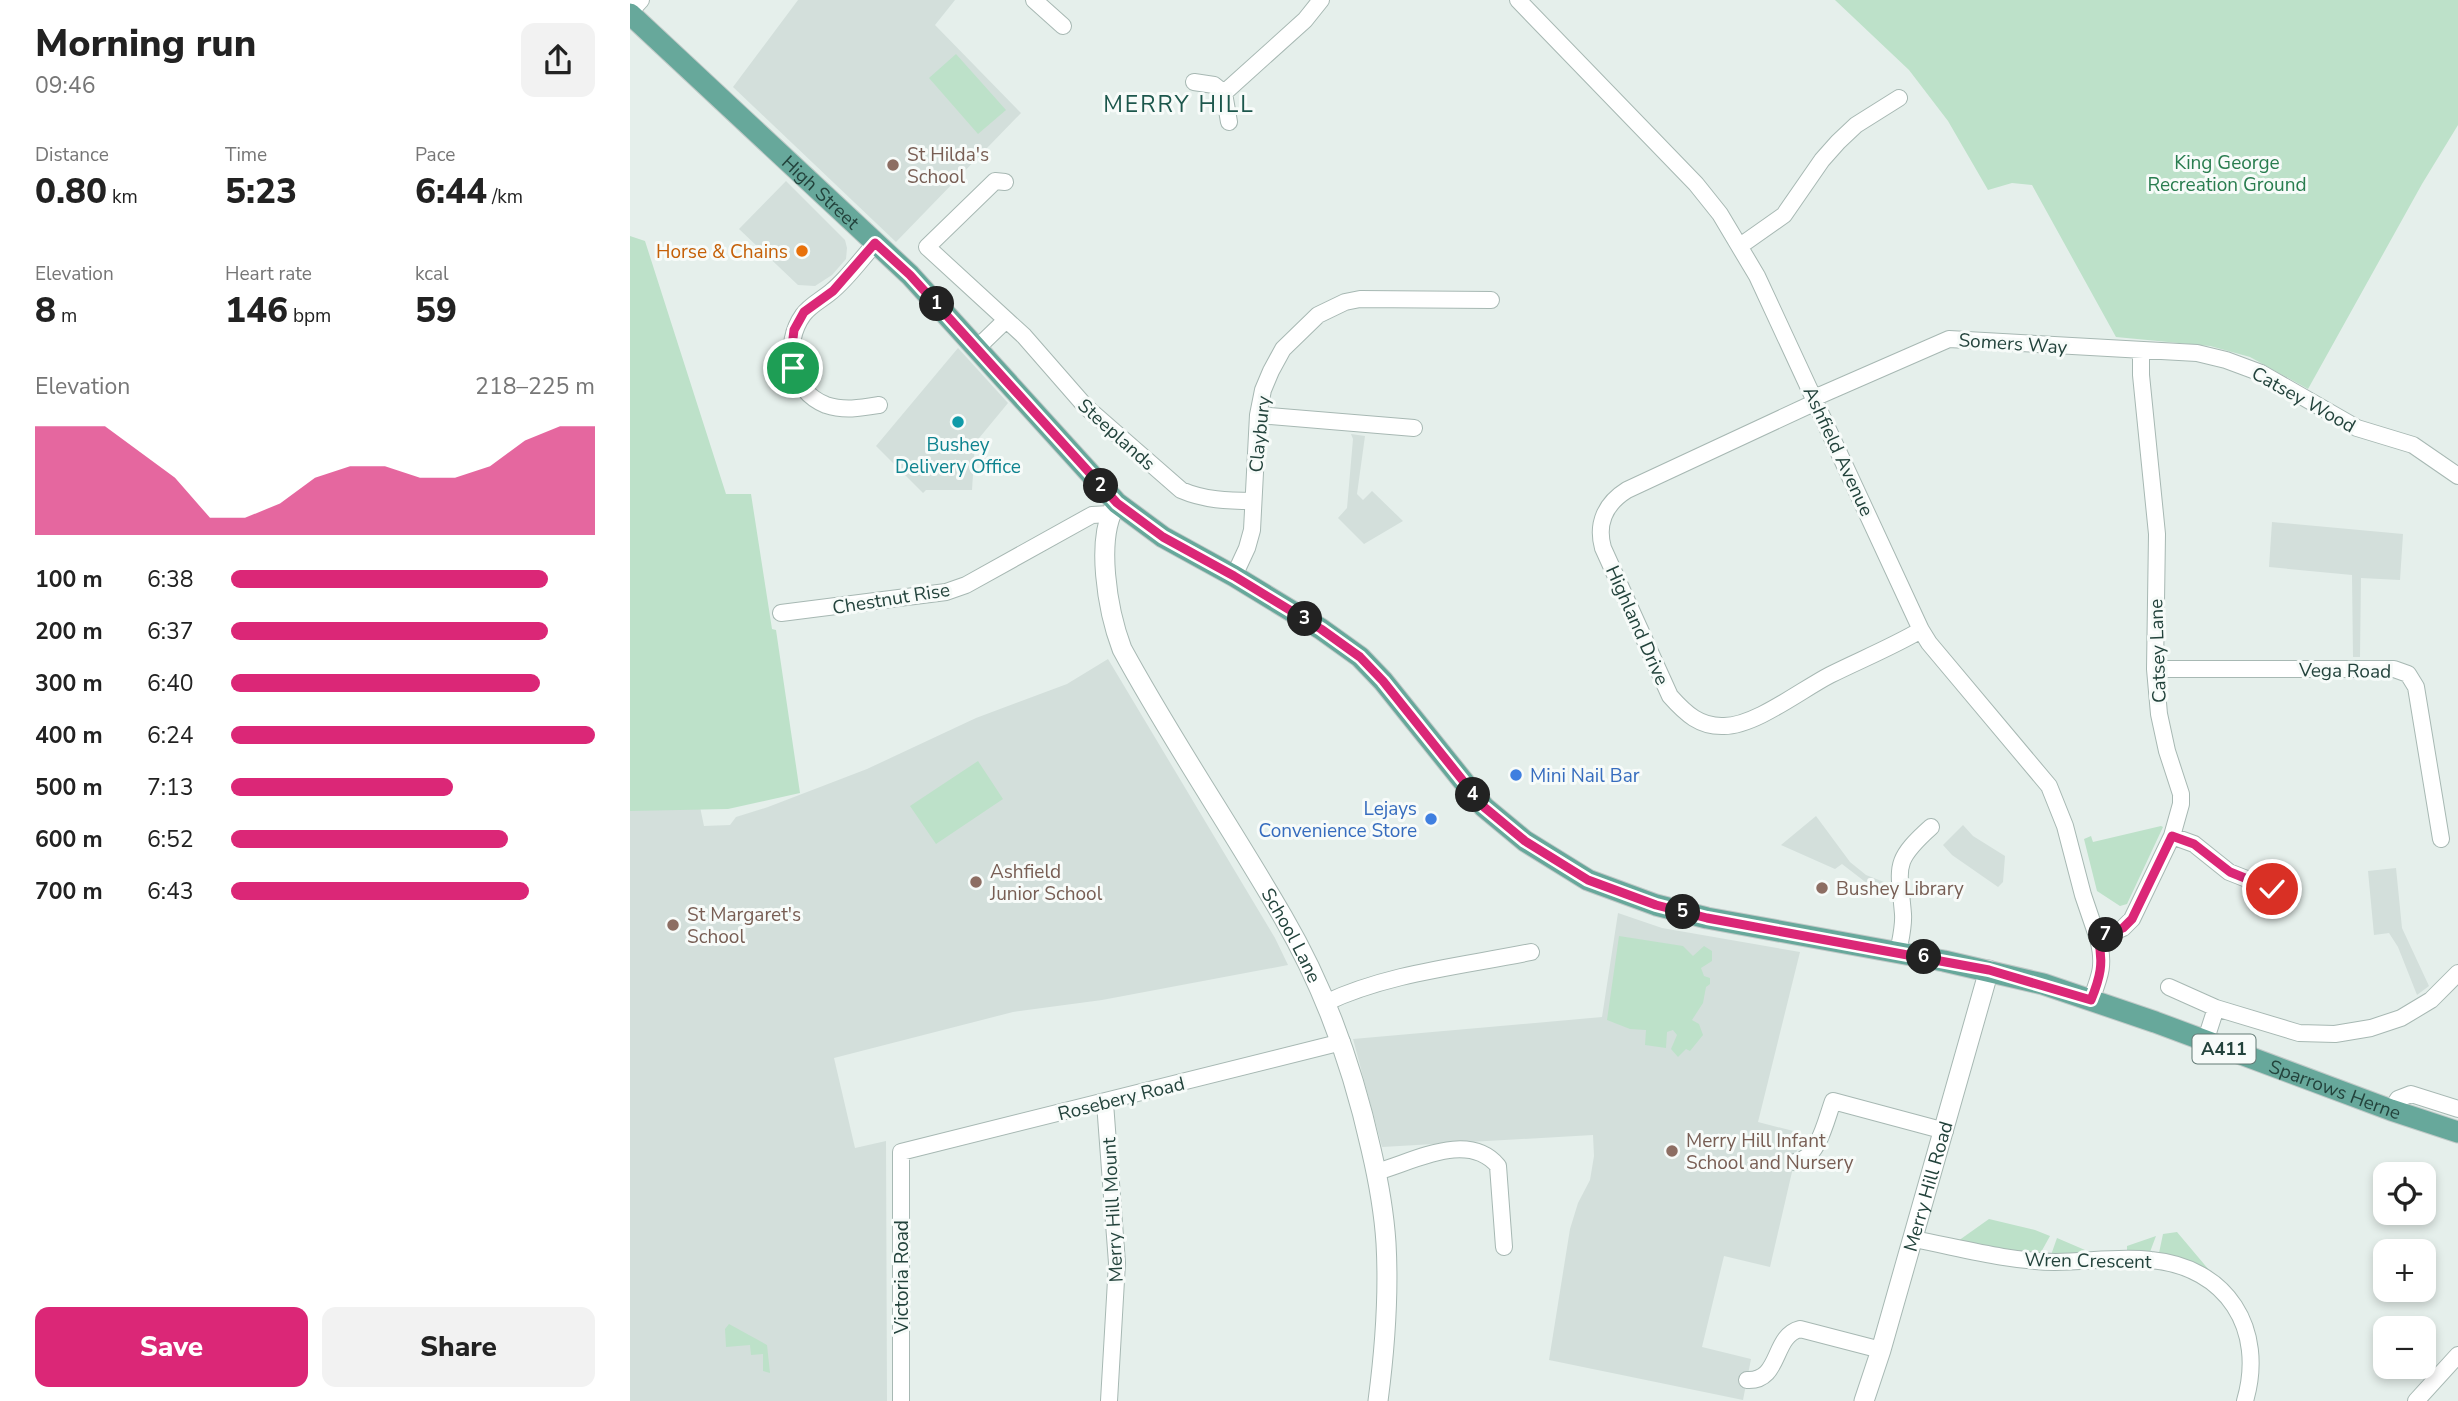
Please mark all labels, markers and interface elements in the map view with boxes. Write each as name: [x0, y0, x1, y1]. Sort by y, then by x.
text: Morning run: [35, 18, 256, 69]
button: share: [521, 23, 595, 97]
text: 09:46: [35, 70, 95, 101]
district label: MERRY HILL: [1103, 89, 1255, 120]
text: Distance: [35, 142, 109, 168]
text: Time: [225, 142, 267, 168]
text: Pace: [415, 142, 455, 168]
place label: St Hilda's School: [907, 142, 989, 190]
street label: High Street: [776, 150, 865, 236]
park label: King George Recreation Ground: [2147, 150, 2307, 198]
marker: St Hilda's School: [885, 157, 901, 173]
text: 0.80: [35, 168, 107, 215]
text: 5:23: [225, 168, 297, 215]
text: 6:44: [415, 168, 487, 215]
text: km: [107, 184, 138, 210]
text: /km: [487, 184, 523, 210]
place label: Horse & Chains: [656, 239, 788, 265]
marker: Horse & Chains: [794, 243, 810, 259]
text: Elevation: [35, 261, 114, 287]
text: Heart rate: [225, 261, 312, 287]
text: kcal: [415, 261, 449, 287]
pin: 1: [920, 286, 954, 322]
text: 8: [35, 287, 56, 334]
text: 146: [225, 287, 288, 334]
text: 59: [415, 287, 457, 334]
text: 1: [931, 290, 942, 316]
text: m: [56, 303, 77, 329]
text: bpm: [288, 303, 331, 329]
street label: Somers Way: [1958, 327, 2068, 361]
pin: [763, 338, 823, 398]
icon: arrive: [774, 349, 812, 387]
street label: Catsey Wood: [2247, 361, 2360, 439]
text: Elevation: [35, 371, 130, 402]
text: 218–225 m: [475, 371, 595, 402]
street label: Ashfield Avenue: [1797, 382, 1880, 521]
street label: Steeplands: [1072, 393, 1161, 477]
street label: Claybury: [1243, 394, 1277, 474]
marker: Bushey Delivery Office: [950, 414, 966, 430]
place label: Bushey Delivery Office: [895, 432, 1021, 480]
pin: 2: [1084, 468, 1119, 504]
text: 2: [1095, 472, 1106, 498]
street label: Highland Drive: [1599, 562, 1675, 689]
text: 100 m: [35, 564, 103, 595]
text: 6:38: [147, 564, 194, 595]
street label: Chestnut Rise: [830, 577, 952, 621]
street label: Catsey Lane: [2143, 598, 2173, 704]
pin: 3: [1288, 602, 1322, 636]
text: 3: [1299, 605, 1310, 631]
text: 200 m: [35, 616, 103, 647]
text: 6:37: [147, 616, 194, 647]
street label: Vega Road: [2298, 657, 2391, 685]
text: 300 m: [35, 668, 103, 699]
text: 6:40: [147, 668, 194, 699]
text: 400 m: [35, 720, 103, 751]
text: 6:24: [147, 720, 194, 751]
place label: Mini Nail Bar: [1530, 763, 1640, 789]
marker: Mini Nail Bar: [1508, 767, 1524, 783]
text: 500 m: [35, 772, 103, 803]
text: 7:13: [147, 772, 194, 803]
pin: 4: [1456, 778, 1490, 812]
text: 4: [1467, 781, 1478, 807]
place label: Lejays Convenience Store: [1259, 796, 1417, 844]
marker: Lejays Convenience Store: [1423, 811, 1439, 827]
text: 600 m: [35, 824, 103, 855]
text: 6:52: [147, 824, 194, 855]
place label: Ashfield Junior School: [989, 859, 1103, 907]
pin: [2242, 859, 2302, 919]
icon: check: [2253, 870, 2291, 908]
marker: Ashfield Junior School: [968, 874, 984, 890]
text: 700 m: [35, 876, 103, 907]
text: 6:43: [147, 876, 194, 907]
place label: Bushey Library: [1836, 876, 1964, 902]
marker: Bushey Library: [1814, 880, 1830, 896]
street label: School Lane: [1255, 883, 1327, 987]
pin: 5: [1666, 894, 1700, 930]
text: 5: [1677, 898, 1688, 924]
place label: St Margaret's School: [687, 902, 801, 950]
marker: St Margaret's School: [665, 917, 681, 933]
pin: 7: [2088, 918, 2124, 953]
text: 7: [2100, 921, 2111, 947]
pin: 6: [1906, 940, 1942, 974]
text: 6: [1918, 943, 1929, 969]
road number: A411: [2192, 1034, 2256, 1064]
street label: Sparrows Herne: [2265, 1054, 2404, 1126]
street label: Rosebery Road: [1055, 1071, 1187, 1127]
street label: Merry Hill Road: [1898, 1118, 1959, 1255]
place label: Merry Hill Infant School and Nursery: [1686, 1128, 1854, 1176]
street label: Merry Hill Mount: [1096, 1136, 1130, 1283]
marker: Merry Hill Infant School and Nursery: [1664, 1143, 1680, 1159]
map controls: [2373, 1162, 2436, 1379]
button: locate: [2373, 1162, 2436, 1225]
street label: Victoria Road: [889, 1220, 915, 1335]
button: +: [2373, 1239, 2436, 1302]
street label: Wren Crescent: [2024, 1247, 2152, 1275]
button: Save: [35, 1307, 308, 1387]
button: Share: [322, 1307, 595, 1387]
button: −: [2373, 1316, 2436, 1379]

